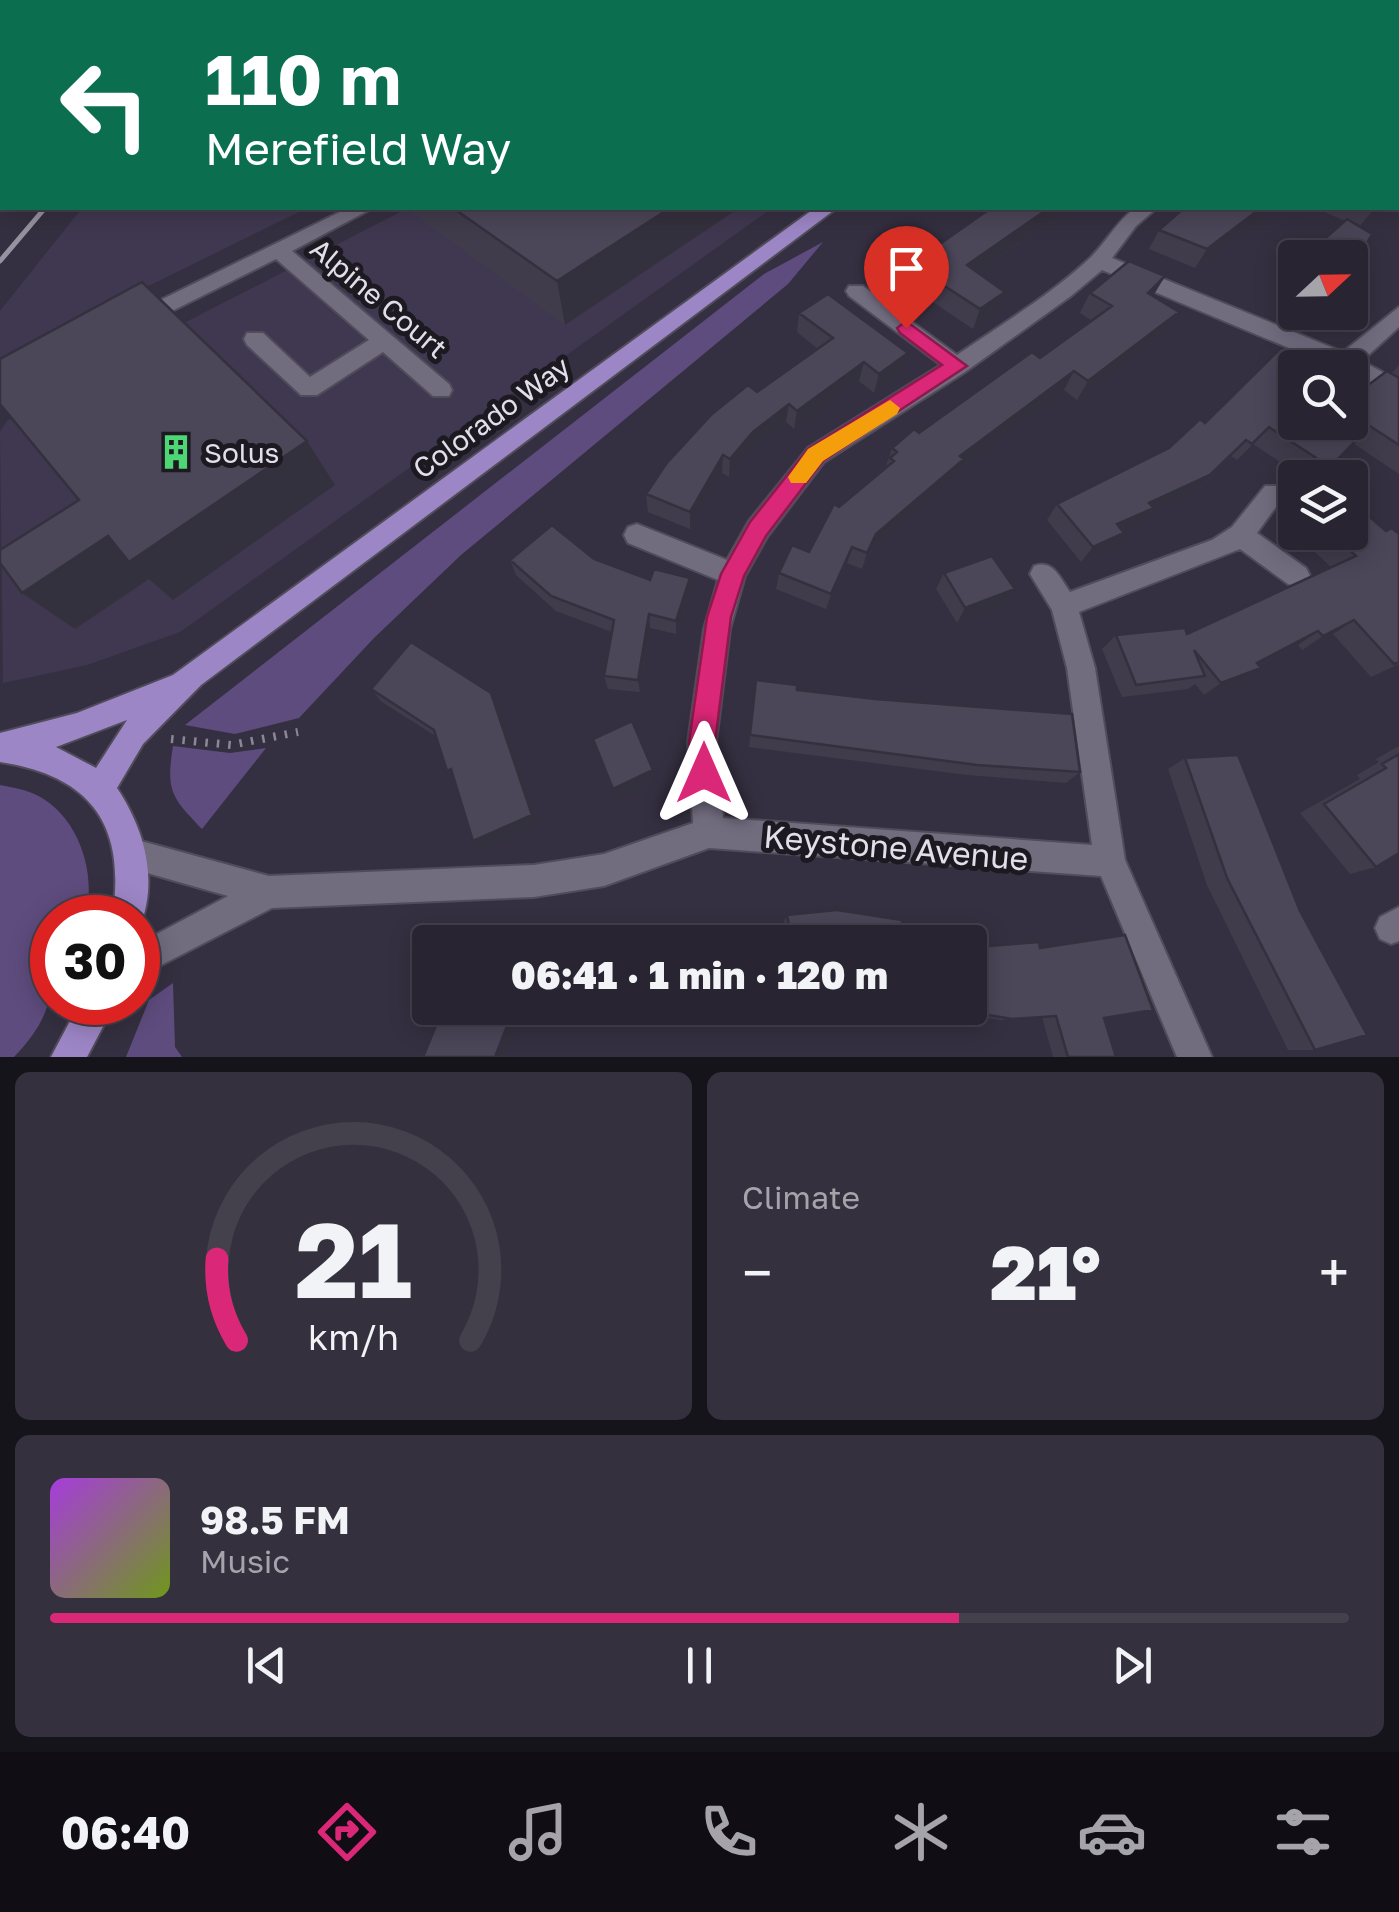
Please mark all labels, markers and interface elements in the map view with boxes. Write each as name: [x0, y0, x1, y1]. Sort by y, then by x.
text: 110 m: [205, 36, 401, 120]
icon: left: [40, 40, 170, 170]
text: Merefield Way: [205, 121, 511, 175]
pin: [864, 226, 949, 329]
street label: Alpine Court: [304, 231, 454, 365]
north arrow: [1278, 240, 1368, 330]
map controls: [1278, 240, 1368, 550]
icon: arrive: [879, 241, 934, 296]
street label: Colorado Way: [406, 349, 576, 485]
button: search: [1278, 350, 1368, 440]
building icon: Solus: [157, 433, 195, 471]
place label: Solus: [204, 436, 279, 469]
button: layers: [1278, 460, 1368, 550]
position arrow: [652, 721, 756, 825]
street label: Keystone Avenue: [762, 817, 1030, 877]
speed limit sign: 30: [30, 895, 160, 1025]
text: 06:41 · 1 min · 120 m: [511, 952, 888, 997]
text: Climate: [742, 1178, 860, 1216]
text: 21: [295, 1196, 412, 1321]
text: 21°: [990, 1226, 1101, 1317]
text: −: [742, 1239, 772, 1305]
text: +: [1319, 1239, 1349, 1305]
text: km/h: [308, 1315, 399, 1358]
text: 98.5 FM: [200, 1497, 350, 1542]
text: Music: [200, 1542, 290, 1580]
icon: previous: [239, 1638, 294, 1693]
icon: pause: [672, 1638, 727, 1693]
icon: next: [1105, 1638, 1160, 1693]
icon: directions: [312, 1797, 382, 1867]
icon: music: [503, 1797, 573, 1867]
icon: phone: [694, 1797, 764, 1867]
icon: climate: [886, 1797, 956, 1867]
icon: car: [1077, 1797, 1147, 1867]
icon: filters: [1268, 1797, 1338, 1867]
text: 06:40: [61, 1805, 190, 1859]

